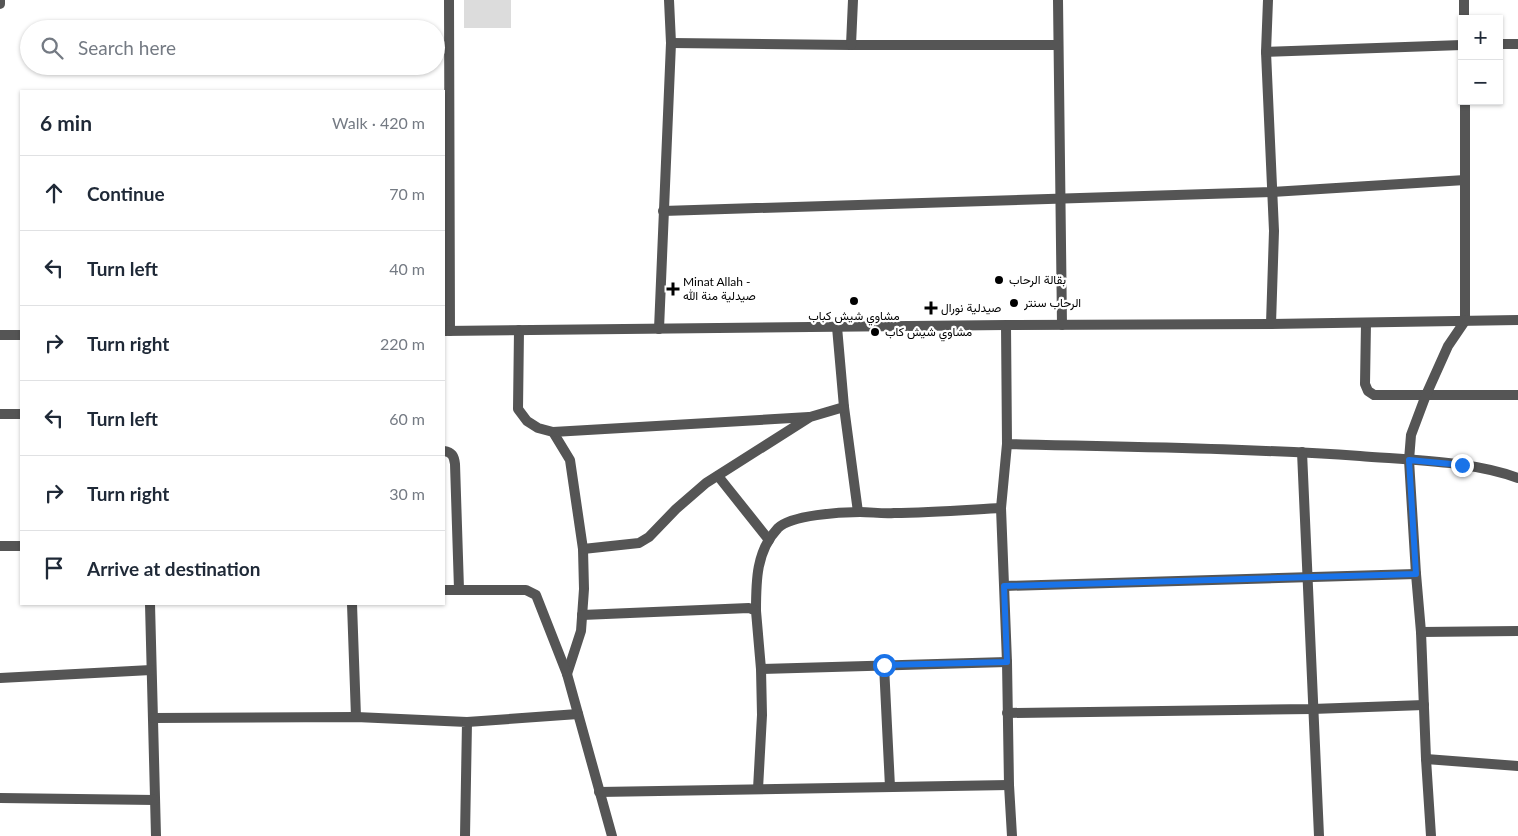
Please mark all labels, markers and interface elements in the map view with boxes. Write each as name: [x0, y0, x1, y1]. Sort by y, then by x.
map controls: [1458, 15, 1503, 105]
button: +: [1458, 15, 1503, 60]
search box: [20, 20, 445, 75]
icon: search: [38, 34, 66, 62]
text: Search here: [78, 36, 176, 59]
button: −: [1458, 60, 1503, 105]
text: 6 min: [40, 110, 92, 135]
text: Walk · 420 m: [332, 113, 425, 132]
icon: ahead: [40, 179, 68, 207]
text: Continue: [87, 182, 165, 205]
text: 70 m: [389, 184, 425, 203]
icon: left: [40, 254, 68, 282]
text: Turn left: [87, 257, 158, 280]
text: 40 m: [389, 259, 425, 278]
place label: بقالة الرحاب: [1009, 272, 1066, 288]
place label: Minat Allah - صيدلية منة الله: [683, 274, 756, 303]
marker: بقالة الرحاب: [993, 274, 1005, 286]
marker: Minat Allah - صيدلية منة الله: [667, 283, 679, 295]
marker: مشاوي شيش كباب: [848, 295, 860, 307]
place label: الرحاب سنتر: [1023, 295, 1081, 311]
marker: الرحاب سنتر: [1008, 297, 1020, 309]
place label: صيدلية نورال: [941, 300, 1001, 316]
marker: صيدلية نورال: [925, 302, 937, 314]
place label: مشاوي شيش كباب: [808, 308, 900, 326]
place label: مشاوي شيش كاب: [885, 324, 972, 342]
marker: مشاوي شيش كاب: [869, 326, 881, 338]
icon: right: [40, 329, 68, 357]
text: Turn right: [87, 332, 169, 355]
text: 220 m: [380, 334, 425, 353]
icon: left: [40, 404, 68, 432]
text: Turn left: [87, 407, 158, 430]
text: 60 m: [389, 409, 425, 428]
route end: [1451, 454, 1474, 477]
icon: right: [40, 479, 68, 507]
text: Turn right: [87, 482, 169, 505]
text: 30 m: [389, 484, 425, 503]
icon: arrive: [40, 554, 68, 582]
text: Arrive at destination: [87, 557, 260, 580]
route start: [873, 654, 896, 677]

